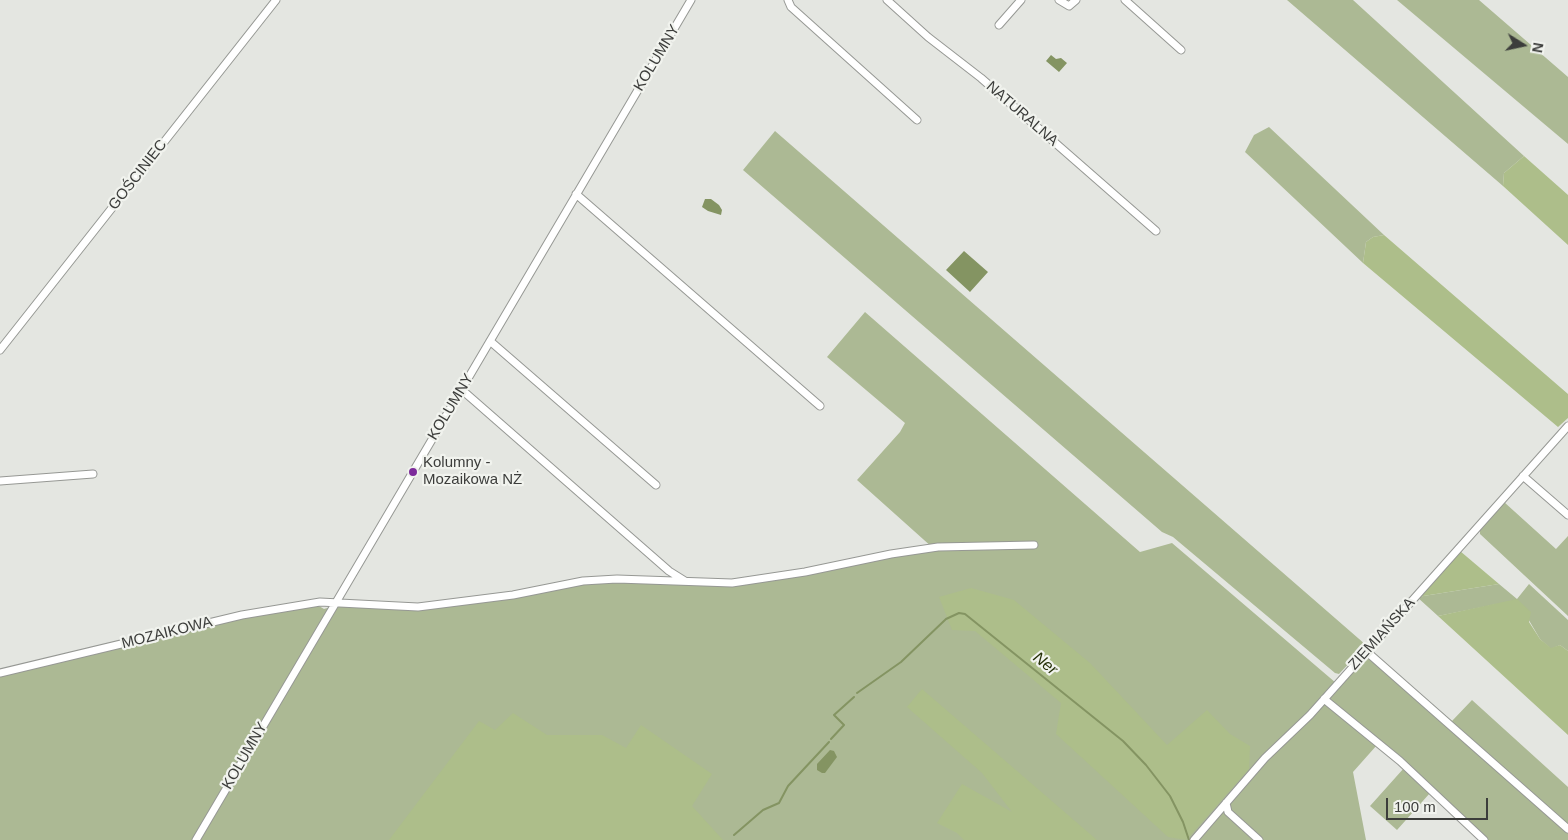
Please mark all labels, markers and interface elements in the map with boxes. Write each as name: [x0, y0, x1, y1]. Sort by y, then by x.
north arrow: [1498, 20, 1548, 70]
street label: KOLUMNY: [630, 22, 684, 94]
text: N: [1529, 41, 1547, 54]
street label: NATURALNA: [982, 78, 1062, 150]
street label: GOŚCINIEC: [105, 136, 171, 214]
street label: KOLUMNY: [424, 371, 478, 443]
place label: Kolumny - Mozaikowa NŻ: [423, 454, 522, 489]
marker: Kolumny - Mozaikowa NŻ: [407, 466, 419, 478]
street label: ZIEMIAŃSKA: [1345, 594, 1419, 674]
street label: MOZAIKOWA: [120, 613, 214, 653]
water label: Ner: [1029, 648, 1061, 680]
street label: KOLUMNY: [219, 719, 271, 793]
scale bar: [1388, 788, 1490, 820]
text: 100 m: [1394, 798, 1436, 815]

